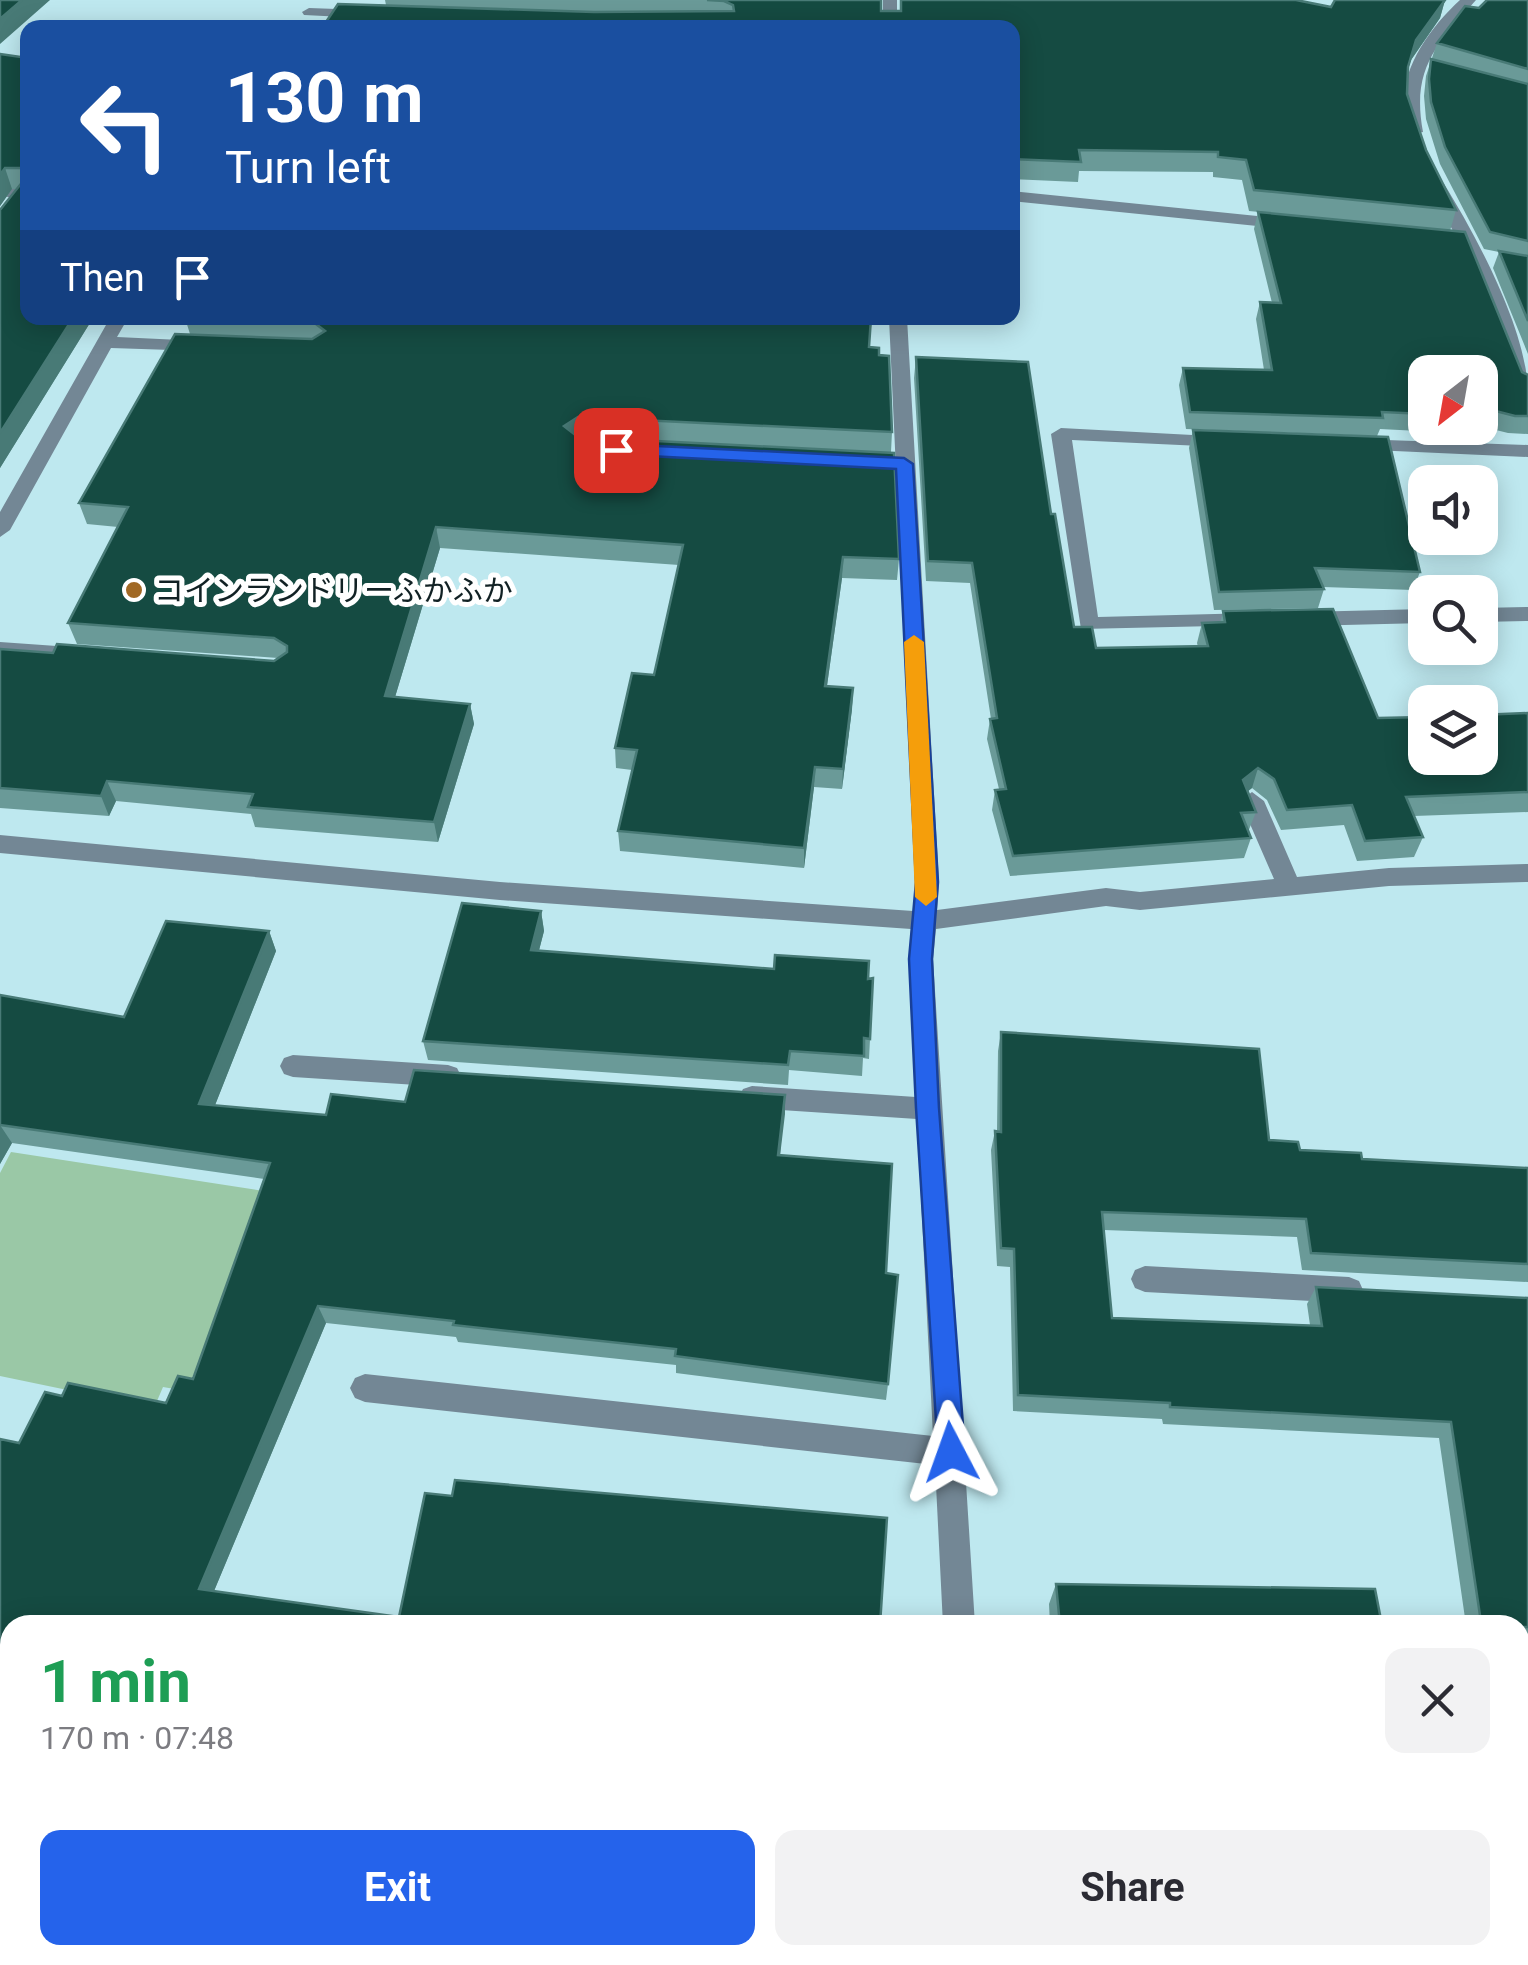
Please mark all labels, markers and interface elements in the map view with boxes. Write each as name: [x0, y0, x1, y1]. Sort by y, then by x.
text: 130 m: [225, 57, 424, 139]
icon: left: [60, 60, 190, 190]
text: Turn left: [225, 141, 391, 194]
icon: arrive: [165, 250, 220, 305]
text: Then: [60, 256, 145, 300]
north arrow: [1408, 355, 1498, 445]
map controls: [1408, 355, 1498, 775]
pin: [574, 408, 659, 493]
icon: arrive: [589, 423, 644, 478]
button: sound: [1408, 465, 1498, 555]
place label: コインランドリーふかふか: [154, 573, 513, 608]
button: search: [1408, 575, 1498, 665]
marker: コインランドリーふかふか: [123, 579, 145, 601]
button: layers: [1408, 685, 1498, 775]
position arrow: [899, 1400, 1003, 1504]
text: 1 min: [40, 1646, 191, 1717]
button: close: [1385, 1648, 1490, 1753]
text: 170 m · 07:48: [40, 1719, 234, 1757]
button: Exit: [40, 1830, 755, 1945]
button: Share: [775, 1830, 1490, 1945]

